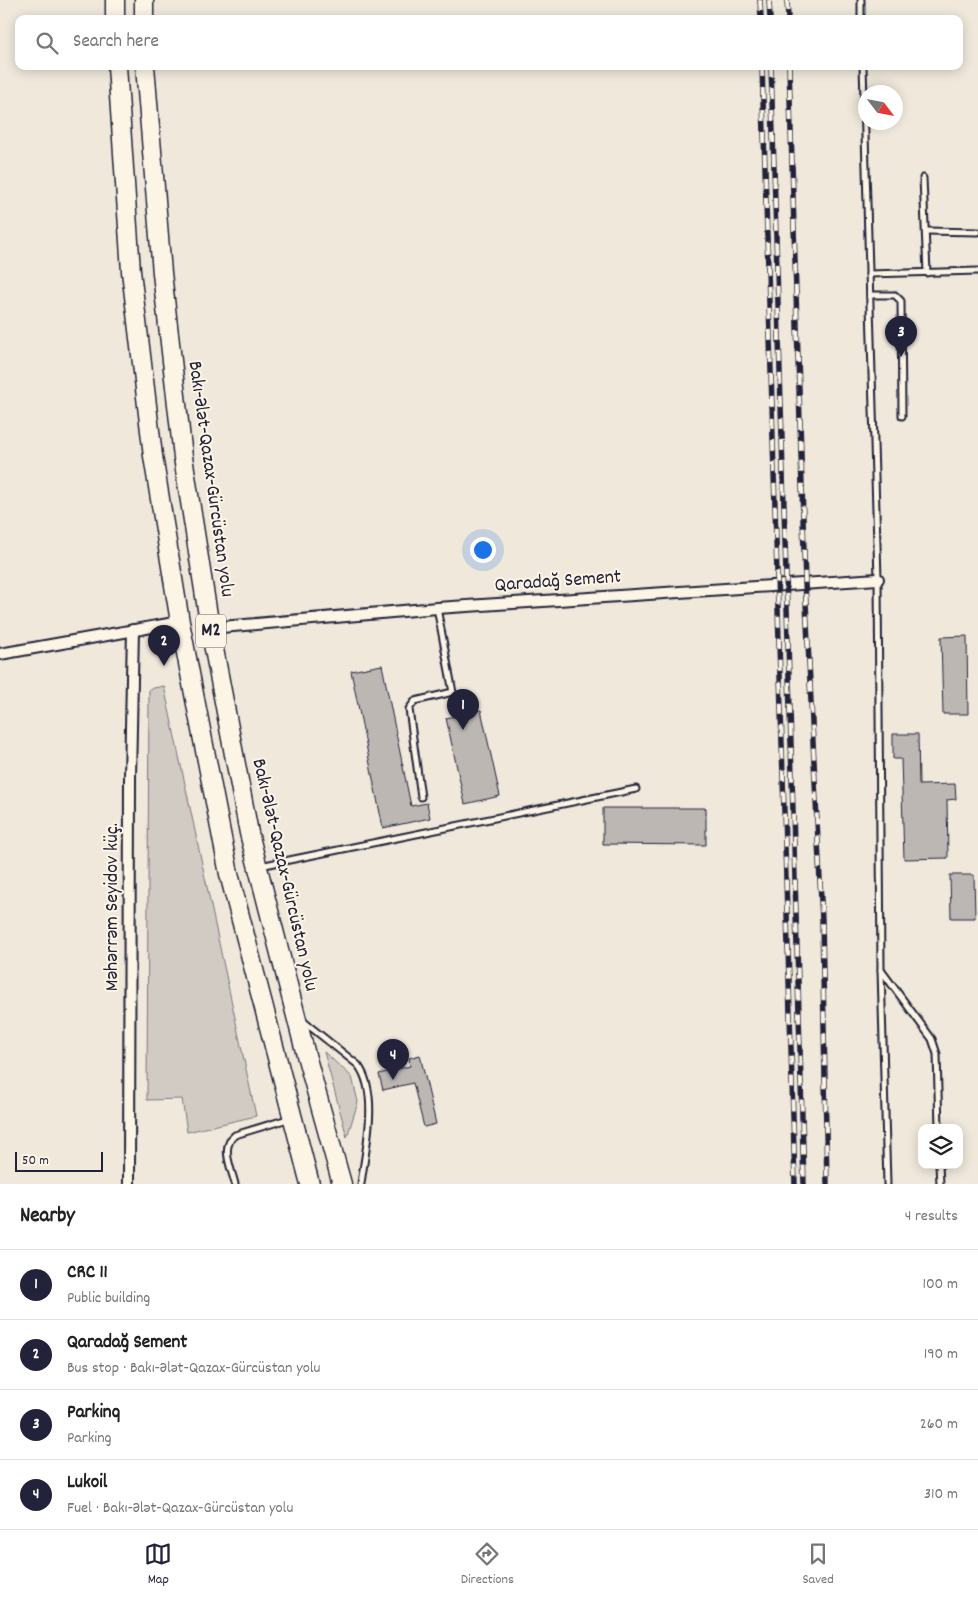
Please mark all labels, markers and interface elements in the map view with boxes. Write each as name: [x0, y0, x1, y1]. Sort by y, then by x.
search box: [15, 15, 963, 70]
icon: search: [33, 29, 61, 57]
text: Search here: [73, 29, 159, 56]
north arrow: [858, 85, 903, 130]
pin: 3: [885, 316, 917, 357]
street label: Bakı-Ələt-Qazax-Gürcüstan yolu: [180, 359, 240, 599]
your location: [470, 537, 496, 563]
street label: Qaradağ Sement: [494, 564, 622, 600]
road number: M2: [196, 614, 226, 648]
pin: 2: [148, 625, 180, 666]
pin: 1: [447, 689, 479, 730]
street label: Bakı-Ələt-Qazax-Gürcüstan yolu: [244, 756, 324, 994]
street label: Məhərrəm Seyidov küç.: [99, 823, 127, 991]
pin: 4: [377, 1039, 409, 1080]
map controls: [918, 1124, 963, 1169]
button: layers: [918, 1124, 963, 1169]
scale bar: [15, 1149, 102, 1172]
text: 50 m: [22, 1151, 49, 1171]
text: Nearby: [20, 1202, 75, 1232]
text: 4 results: [905, 1205, 958, 1228]
text: CRC 11: [67, 1260, 108, 1287]
text: 1: [34, 1273, 38, 1296]
text: 100 m: [922, 1273, 958, 1296]
text: Public building: [67, 1287, 150, 1310]
text: Qaradağ Sement: [67, 1330, 187, 1357]
text: 2: [33, 1343, 40, 1366]
text: 190 m: [924, 1343, 958, 1366]
text: Bus stop · Bakı-Ələt-Qazax-Gürcüstan yolu: [67, 1357, 320, 1380]
text: Parkinq: [67, 1400, 120, 1427]
text: 3: [32, 1413, 40, 1436]
text: 260 m: [920, 1413, 958, 1436]
text: Parking: [67, 1427, 112, 1450]
text: Lukoil: [67, 1470, 107, 1497]
text: 4: [33, 1483, 39, 1506]
text: 310 m: [924, 1483, 958, 1506]
text: Fuel · Bakı-Ələt-Qazax-Gürcüstan yolu: [67, 1497, 293, 1520]
tab: Map: [144, 1540, 172, 1590]
tab: Directions: [461, 1540, 514, 1590]
tab: Saved: [802, 1540, 834, 1590]

